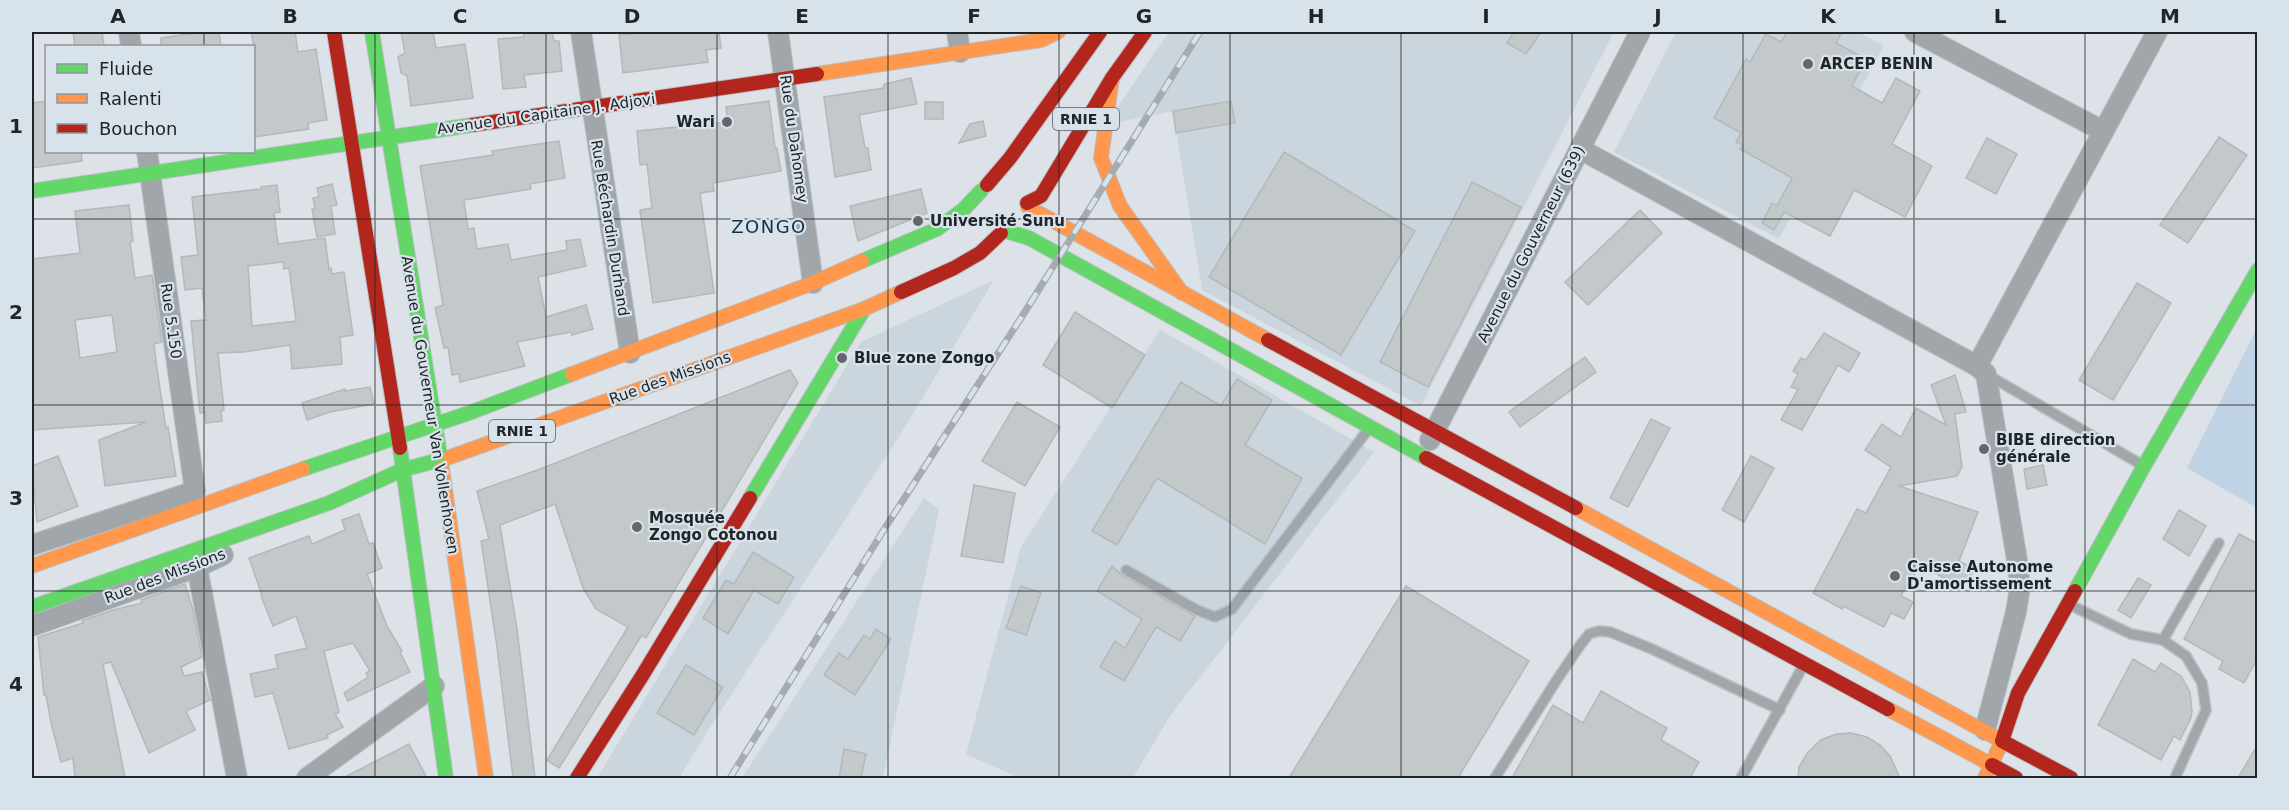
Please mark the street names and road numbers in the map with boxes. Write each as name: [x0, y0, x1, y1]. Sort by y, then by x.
street label: Rue du Dahomey: [776, 74, 812, 204]
street label: Avenue du Capitaine J. Adjovi: [436, 90, 656, 138]
road number: RNIE 1: [1053, 108, 1119, 130]
street label: Rue Béchardin Durhand: [587, 139, 633, 317]
street label: Avenue du Gouverneur (639): [1473, 143, 1589, 345]
street label: Avenue du Gouverneur Van Vollenhoven: [397, 254, 463, 556]
street label: Rue 5.150: [157, 282, 185, 360]
street label: Rue des Missions: [607, 348, 733, 408]
road number: RNIE 1: [489, 420, 555, 442]
street label: Rue des Missions: [102, 545, 228, 607]

